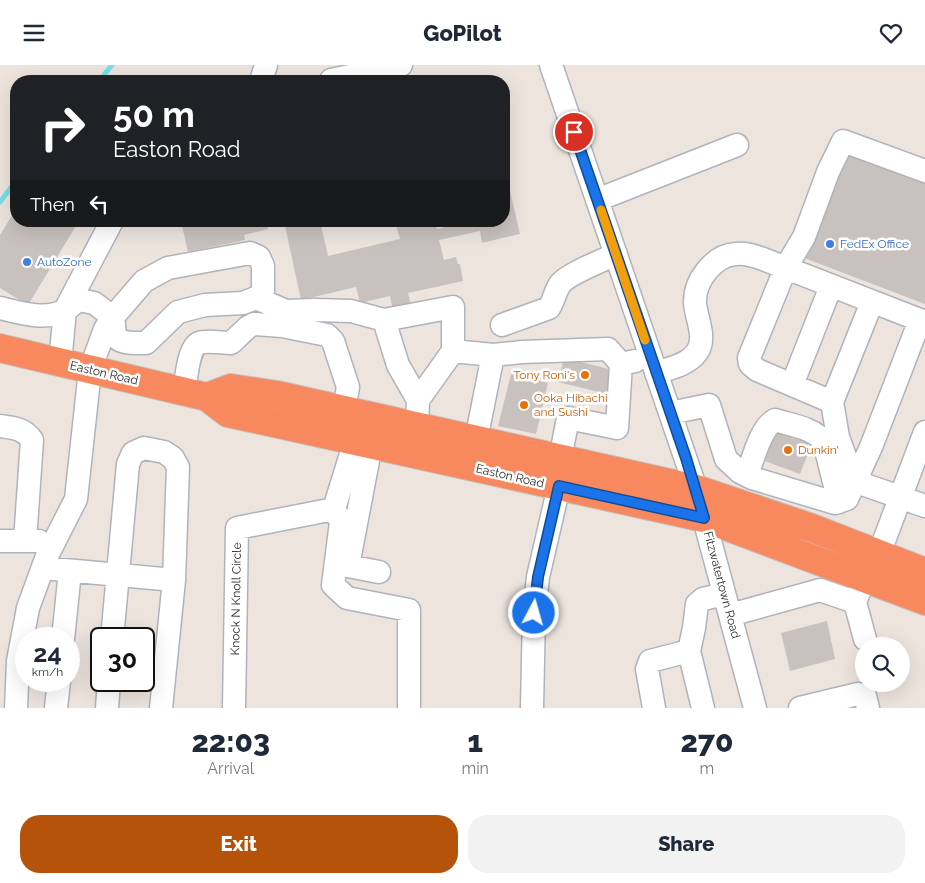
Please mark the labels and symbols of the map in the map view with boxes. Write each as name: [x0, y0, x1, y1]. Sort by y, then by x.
pin: [553, 111, 595, 153]
place label: FedEx Office: [840, 237, 909, 251]
marker: FedEx Office: [824, 238, 836, 250]
place label: AutoZone: [37, 255, 91, 269]
marker: AutoZone: [21, 256, 33, 268]
street label: Easton Road: [69, 358, 139, 388]
place label: Tony Roni's: [513, 368, 575, 382]
marker: Tony Roni's: [579, 369, 591, 381]
place label: Ooka Hibachi and Sushi: [534, 391, 608, 419]
marker: Ooka Hibachi and Sushi: [518, 399, 530, 411]
place label: Dunkin': [798, 443, 839, 457]
marker: Dunkin': [782, 444, 794, 456]
street label: Easton Road: [475, 461, 545, 491]
street label: Fitzwatertown Road: [701, 530, 743, 640]
street label: Knock N Knoll Circle: [228, 542, 244, 656]
position arrow: [507, 586, 559, 638]
speed limit sign: 30: [90, 627, 155, 692]

